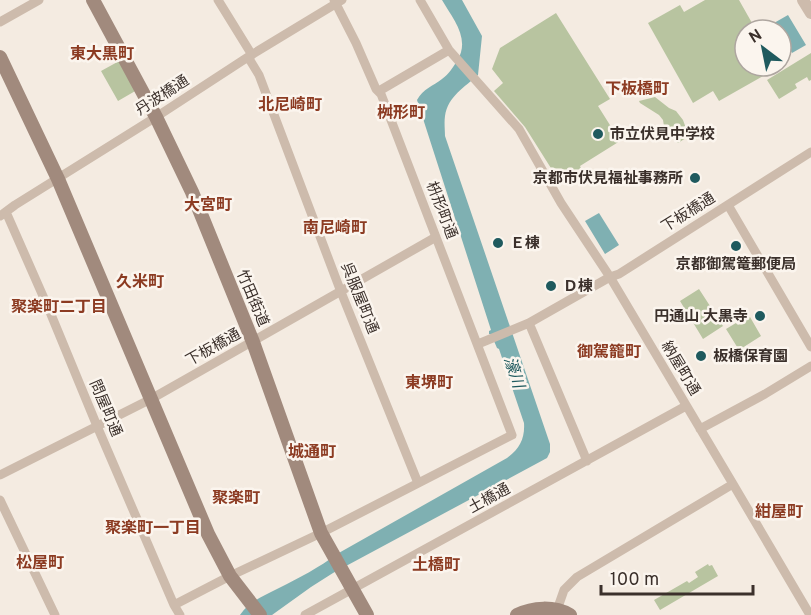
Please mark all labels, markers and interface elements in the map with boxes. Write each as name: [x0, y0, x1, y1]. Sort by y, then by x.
north arrow: [733, 18, 793, 78]
text: N: [746, 25, 766, 49]
district label: 東大黒町: [70, 45, 134, 65]
street label: 丹波橋通: [132, 72, 193, 121]
district label: 下板橋町: [605, 80, 669, 100]
district label: 北尼崎町: [258, 96, 322, 116]
district label: 桝形町: [377, 104, 425, 124]
place label: 市立伏見中学校: [610, 125, 715, 145]
marker: 市立伏見中学校: [591, 127, 605, 141]
place label: 京都市伏見福祉事務所: [533, 169, 683, 189]
marker: 京都市伏見福祉事務所: [688, 171, 702, 185]
street label: 枡形町通: [421, 179, 460, 242]
street label: 下板橋通: [658, 189, 719, 237]
district label: 大宮町: [184, 196, 232, 216]
district label: 南尼崎町: [303, 219, 367, 239]
place label: Ｅ棟: [510, 234, 540, 254]
marker: Ｅ棟: [491, 236, 505, 250]
marker: 京都御駕篭郵便局: [729, 239, 743, 253]
place label: 京都御駕篭郵便局: [676, 255, 796, 275]
street label: 呉服屋町通: [336, 260, 381, 337]
street label: 竹田街道: [231, 267, 272, 330]
district label: 久米町: [116, 273, 164, 293]
place label: Ｄ棟: [563, 277, 593, 297]
marker: Ｄ棟: [544, 279, 558, 293]
district label: 聚楽町二丁目: [11, 298, 107, 318]
place label: 円通山 大黒寺: [654, 308, 748, 327]
marker: 円通山 大黒寺: [753, 309, 767, 323]
street label: 下板橋通: [183, 325, 245, 371]
street label: 納屋町通: [656, 338, 703, 399]
district label: 御駕籠町: [577, 343, 641, 363]
place label: 板橋保育園: [713, 348, 788, 367]
marker: 板橋保育園: [694, 349, 708, 363]
water label: 濠川: [499, 354, 528, 393]
district label: 東堺町: [405, 374, 453, 394]
street label: 問屋町通: [84, 377, 125, 440]
district label: 城通町: [288, 442, 336, 463]
street label: 土橋通: [465, 480, 514, 519]
district label: 聚楽町: [212, 489, 260, 509]
district label: 紺屋町: [755, 503, 803, 523]
district label: 聚楽町一丁目: [105, 519, 201, 539]
district label: 松屋町: [16, 554, 64, 574]
district label: 土橋町: [412, 556, 460, 576]
scale bar: [601, 558, 752, 596]
text: 100 m: [610, 569, 659, 592]

